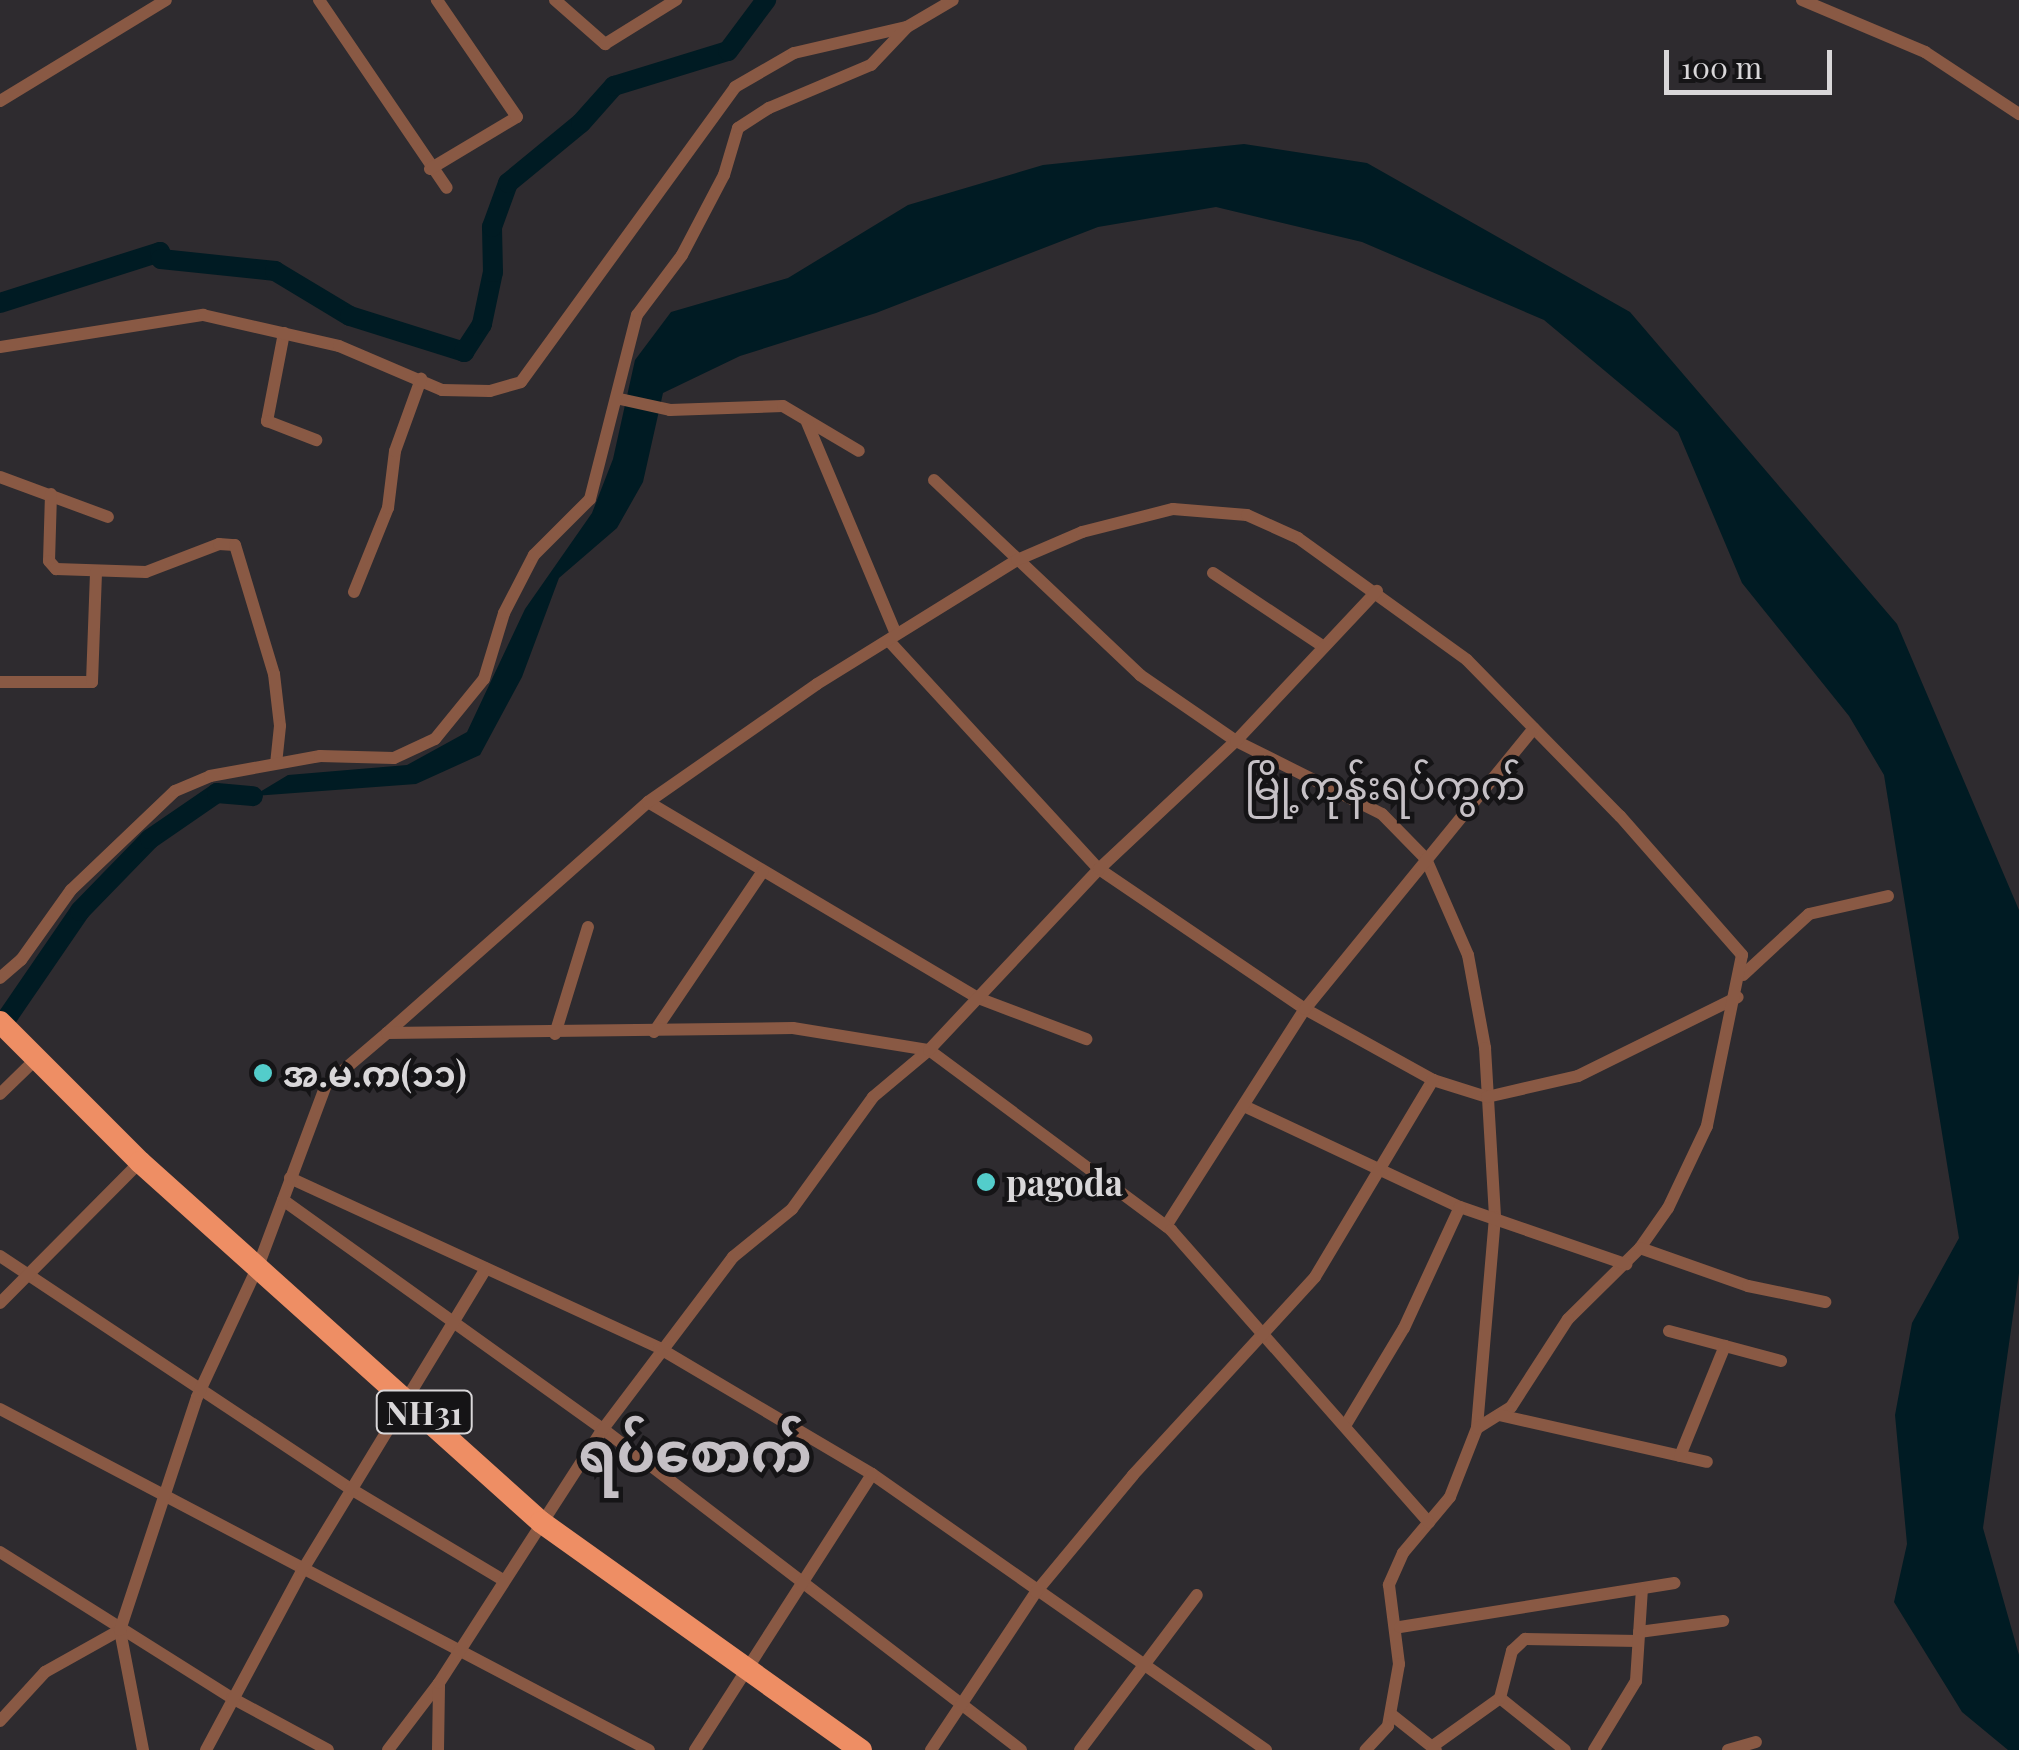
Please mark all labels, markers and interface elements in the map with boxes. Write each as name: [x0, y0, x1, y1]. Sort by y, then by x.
scale bar: [1669, 30, 1836, 92]
text: 100 m: [1681, 47, 1762, 87]
district label: မြို့ကုန်းရပ်ကွက်: [1244, 760, 1526, 808]
place label: အ.မ.က(၁၁): [283, 1052, 467, 1094]
marker: အ.မ.က(၁၁): [252, 1062, 274, 1084]
place label: pagoda: [1006, 1161, 1123, 1203]
marker: pagoda: [975, 1171, 997, 1193]
road number: NH31: [374, 1385, 474, 1439]
district label: ရပ်စောက်: [578, 1417, 812, 1483]

